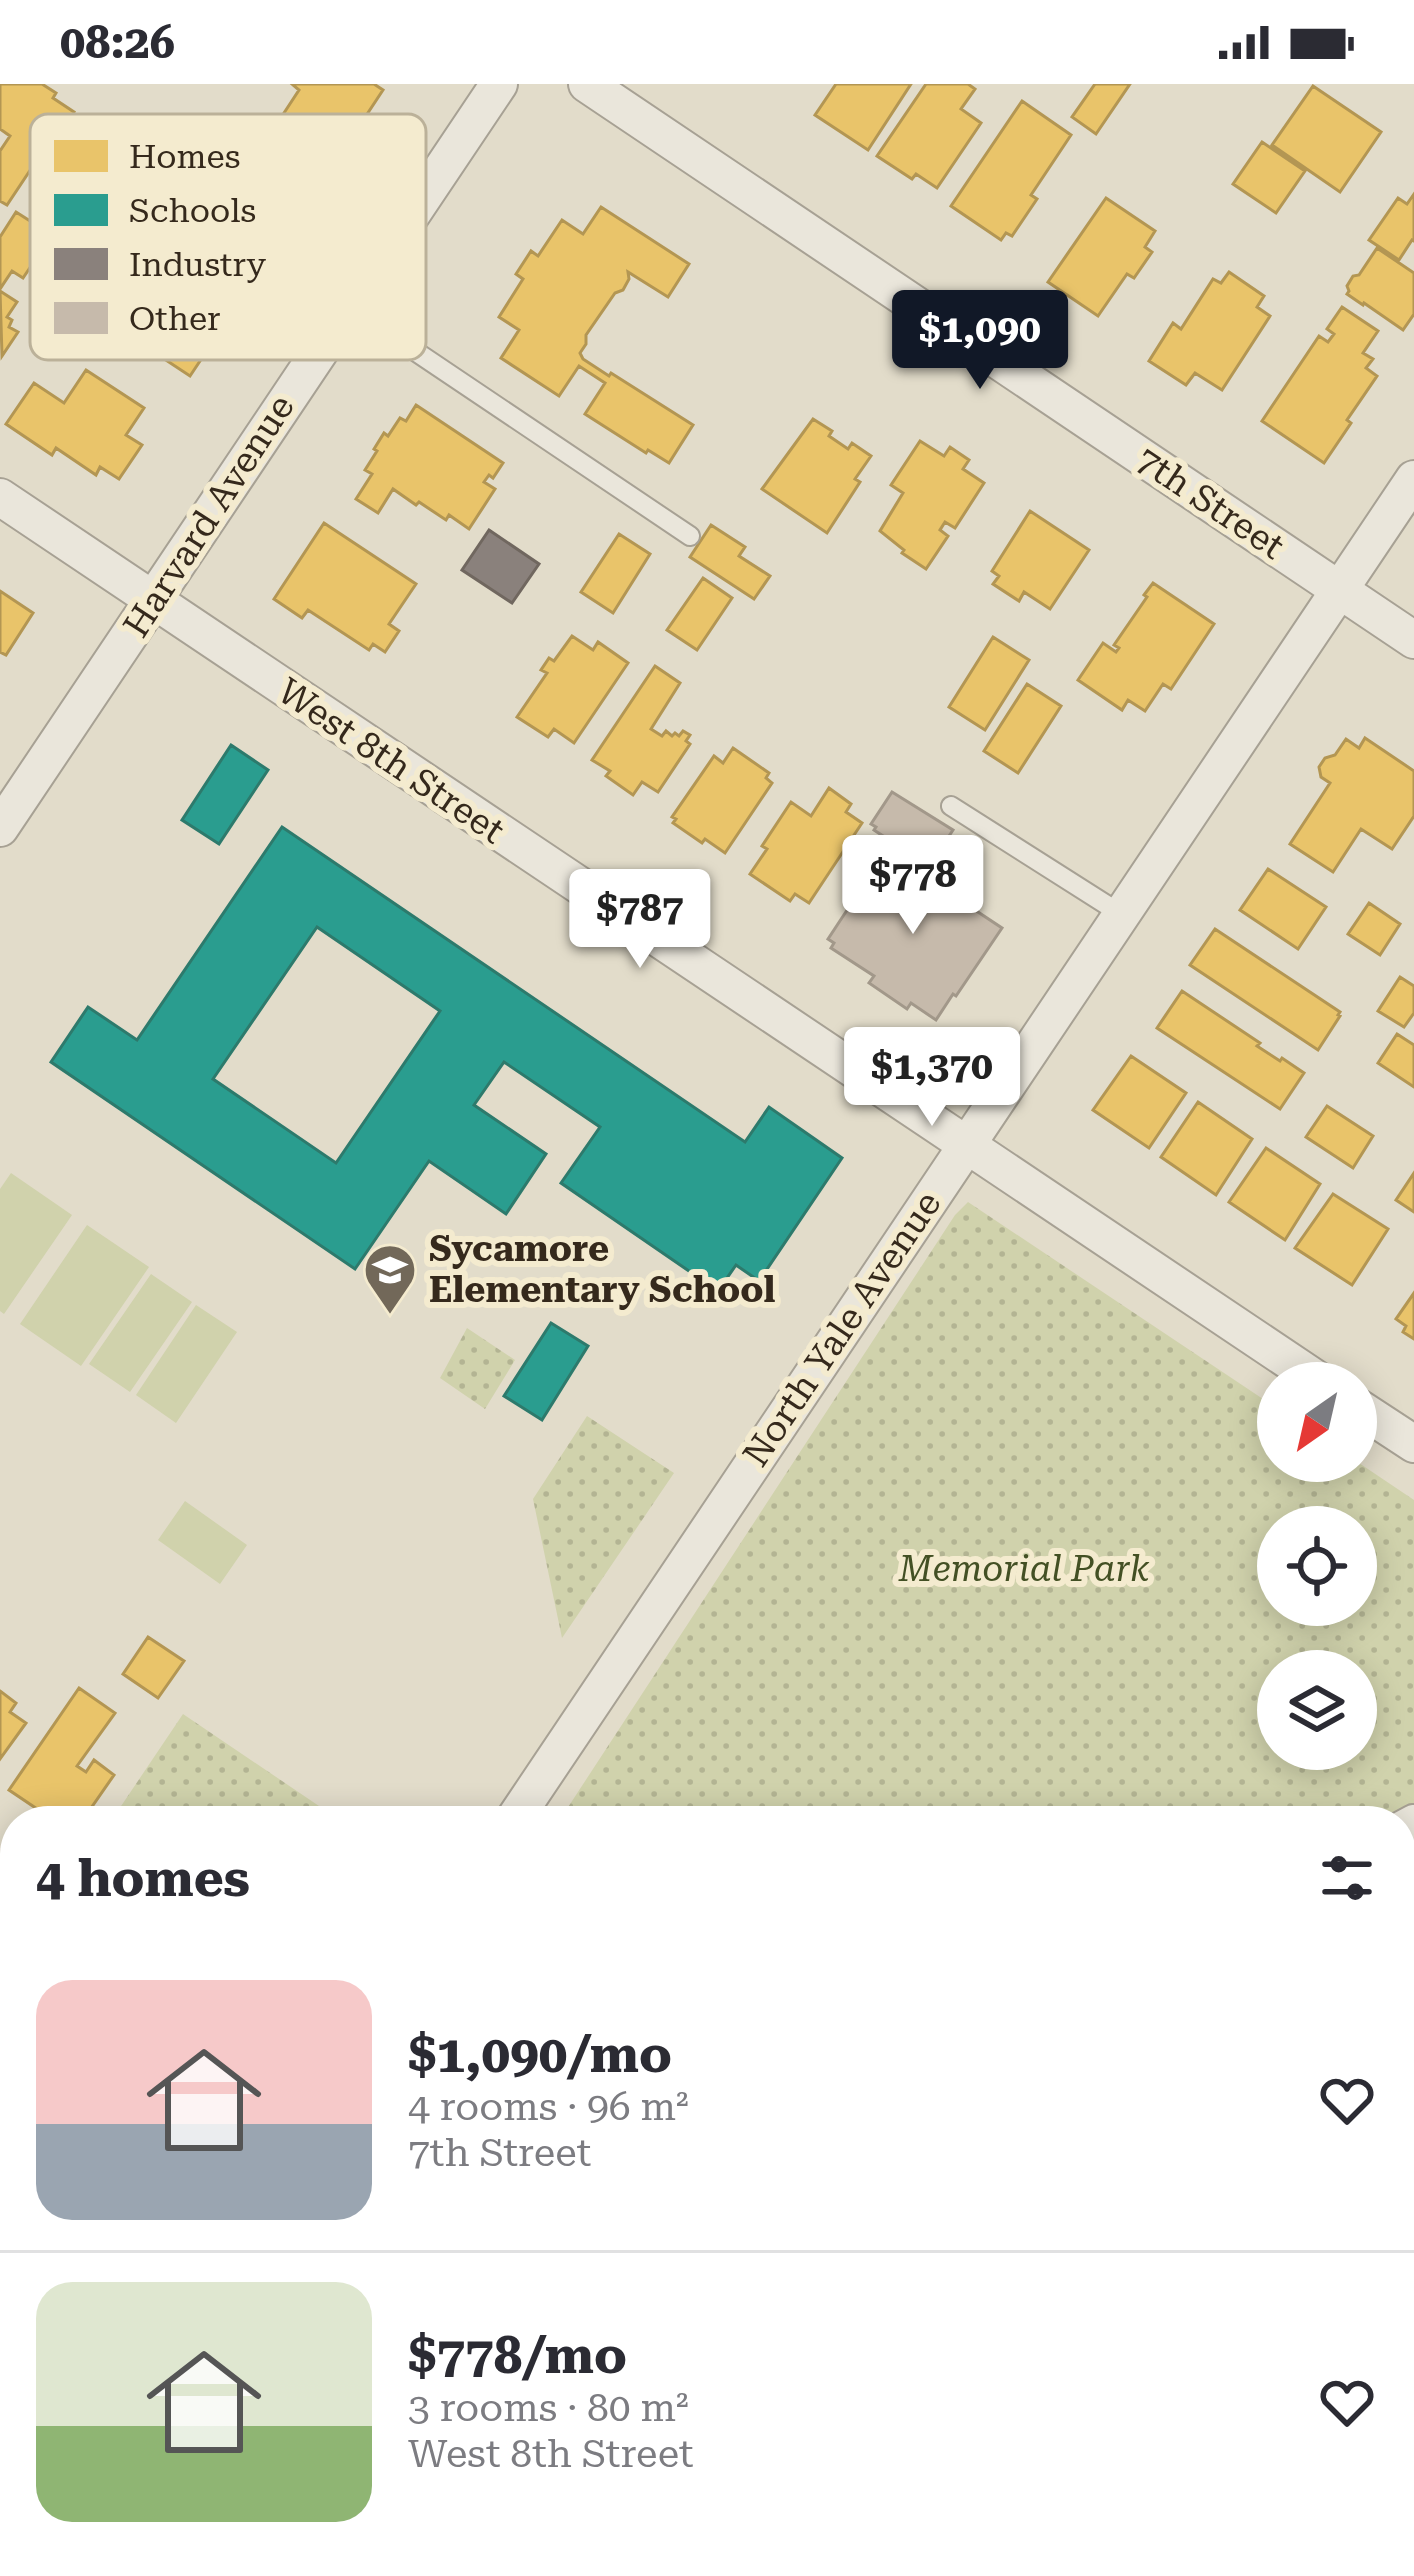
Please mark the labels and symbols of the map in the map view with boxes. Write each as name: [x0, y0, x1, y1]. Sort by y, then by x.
legend: [30, 114, 426, 360]
text: Homes: [129, 137, 240, 176]
text: Schools: [129, 191, 256, 230]
text: Industry: [129, 245, 267, 284]
pin: $1,090: [882, 290, 1078, 392]
text: Other: [129, 299, 221, 338]
street label: Harvard Avenue: [115, 387, 303, 645]
street label: 7th Street: [1128, 438, 1292, 568]
street label: West 8th Street: [270, 670, 512, 852]
pin: $778: [842, 835, 984, 937]
pin: $787: [569, 869, 711, 971]
pin: $1,370: [834, 1027, 1030, 1129]
street label: North Yale Avenue: [735, 1184, 949, 1474]
place label: Sycamore Elementary School: [429, 1228, 775, 1311]
school or university icon: Sycamore Elementary School: [362, 1242, 418, 1316]
north arrow: [1257, 1362, 1377, 1482]
park label: Memorial Park: [898, 1548, 1150, 1590]

